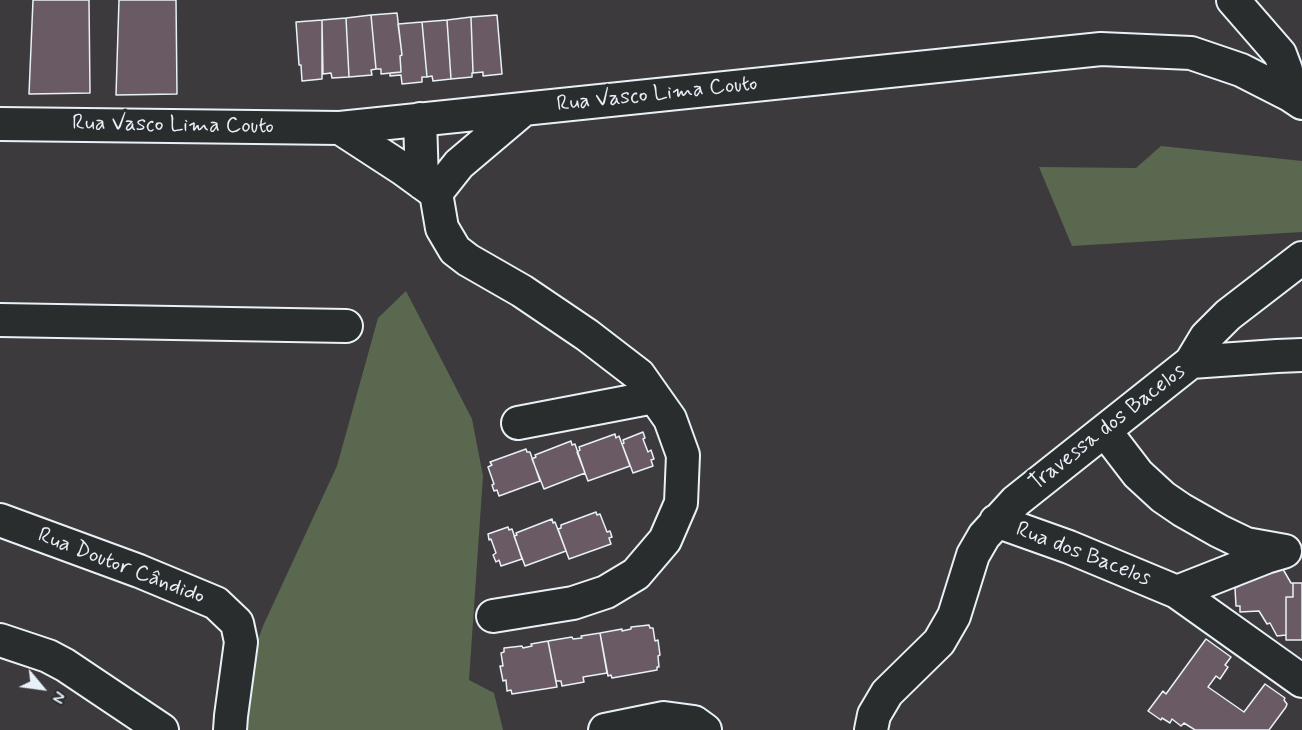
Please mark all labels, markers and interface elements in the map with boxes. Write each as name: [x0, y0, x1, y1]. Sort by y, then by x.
street label: Rua Vasco Lima Couto: [555, 71, 759, 119]
street label: Rua Vasco Lima Couto: [72, 111, 274, 141]
street label: Travessa dos Bacelos: [1025, 359, 1191, 497]
street label: Rua dos Bacelos: [1012, 517, 1154, 593]
street label: Rua Doutor Cândido: [34, 523, 208, 611]
north arrow: [12, 658, 72, 718]
text: N: [46, 687, 70, 707]

